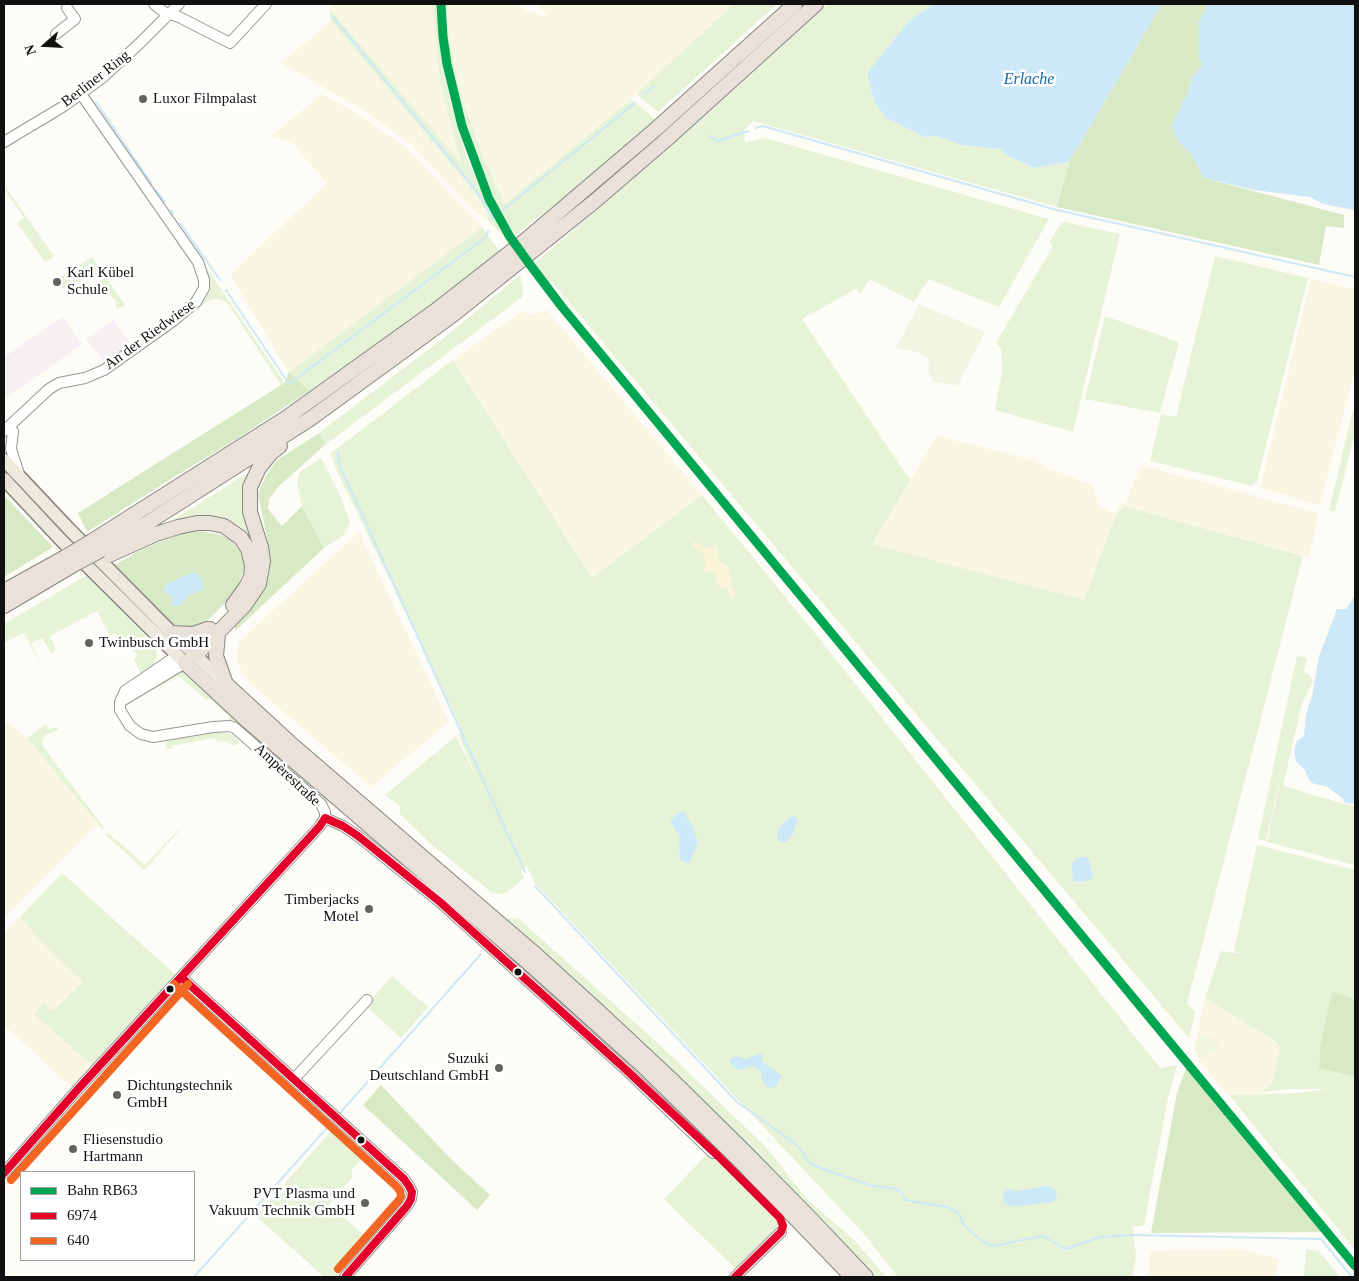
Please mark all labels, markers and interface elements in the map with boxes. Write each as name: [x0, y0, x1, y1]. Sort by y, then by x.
north arrow: [20, 20, 70, 70]
text: N: [22, 43, 39, 57]
street label: Berliner Ring: [58, 47, 134, 111]
water label: Erlache: [1004, 70, 1054, 90]
place label: Luxor Filmpalast: [153, 90, 257, 108]
marker: Luxor Filmpalast: [137, 93, 149, 105]
place label: Karl Kübel Schule: [67, 264, 134, 299]
marker: Karl Kübel Schule: [51, 276, 63, 288]
street label: An der Riedwiese: [101, 296, 199, 374]
place label: Twinbusch GmbH: [99, 634, 209, 652]
marker: Twinbusch GmbH: [83, 637, 95, 649]
street label: Ampèrestraße: [250, 740, 324, 810]
place label: Timberjacks Motel: [285, 891, 359, 926]
marker: Timberjacks Motel: [363, 903, 375, 915]
unlabelled marker: [513, 967, 523, 977]
unlabelled marker: [165, 984, 175, 994]
place label: Suzuki Deutschland GmbH: [369, 1050, 489, 1085]
marker: Suzuki Deutschland GmbH: [493, 1062, 505, 1074]
place label: Dichtungstechnik GmbH: [127, 1077, 233, 1112]
marker: Dichtungstechnik GmbH: [111, 1089, 123, 1101]
place label: Fliesenstudio Hartmann: [83, 1131, 163, 1166]
unlabelled marker: [356, 1135, 366, 1145]
marker: Fliesenstudio Hartmann: [67, 1143, 79, 1155]
legend: [20, 1171, 195, 1261]
text: Bahn RB63: [67, 1182, 137, 1198]
place label: PVT Plasma und Vakuum Technik GmbH: [209, 1185, 355, 1220]
marker: PVT Plasma und Vakuum Technik GmbH: [359, 1197, 371, 1209]
text: 6974: [67, 1207, 97, 1223]
text: 640: [67, 1232, 90, 1248]

